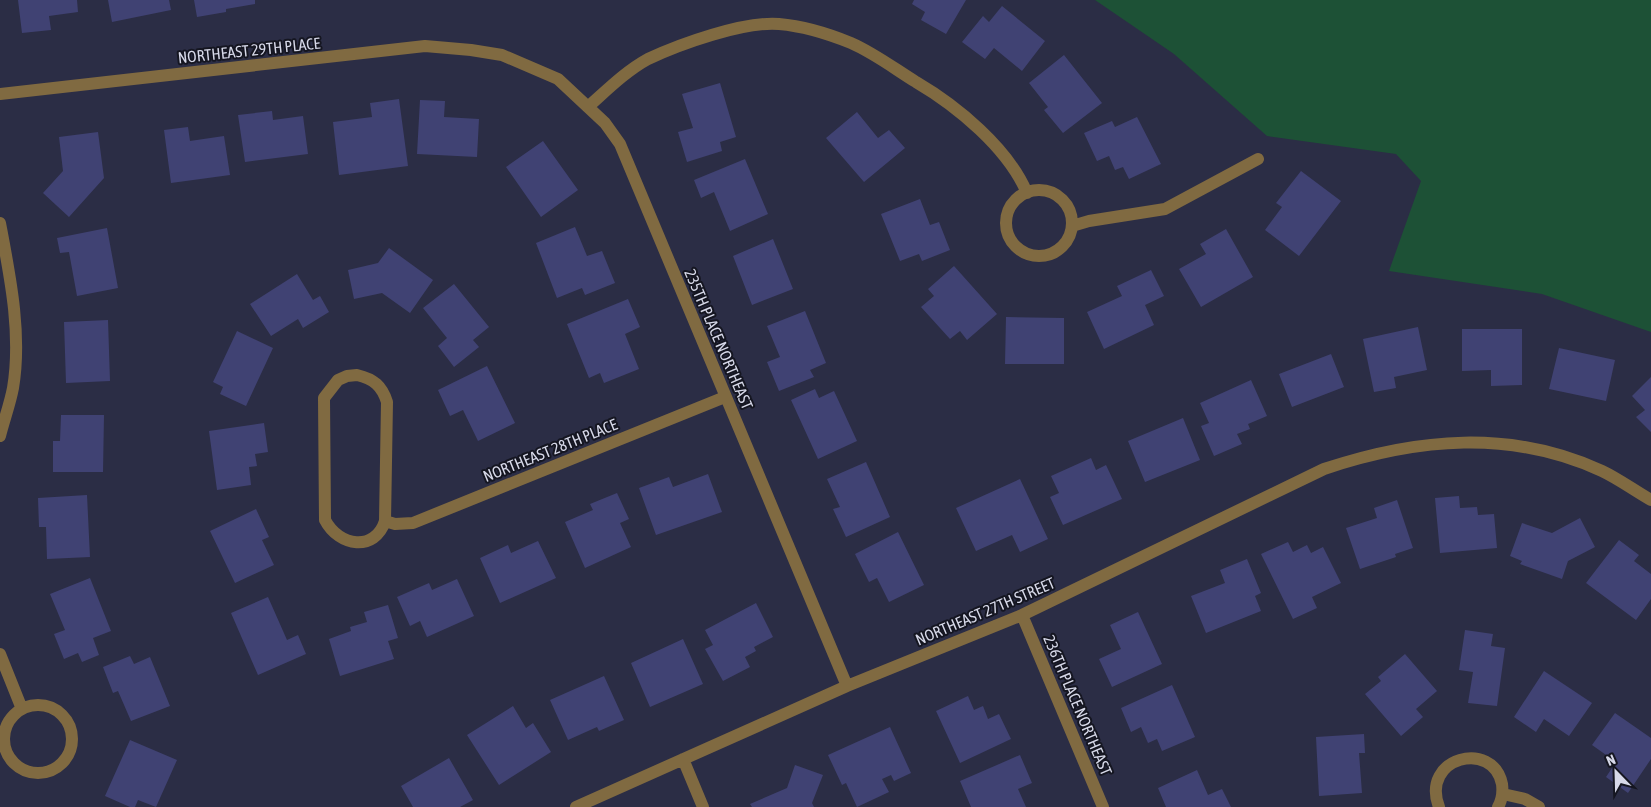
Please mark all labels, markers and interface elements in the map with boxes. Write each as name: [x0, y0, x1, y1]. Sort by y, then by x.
street label: NORTHEAST 29TH PLACE: [177, 34, 321, 66]
street label: 235TH PLACE NORTHEAST: [681, 266, 757, 412]
street label: NORTHEAST 28TH PLACE: [480, 415, 620, 485]
street label: NORTHEAST 27TH STREET: [913, 573, 1057, 649]
street label: 236TH PLACE NORTHEAST: [1040, 632, 1116, 778]
north arrow: [1591, 747, 1641, 797]
text: N: [1604, 751, 1618, 769]

